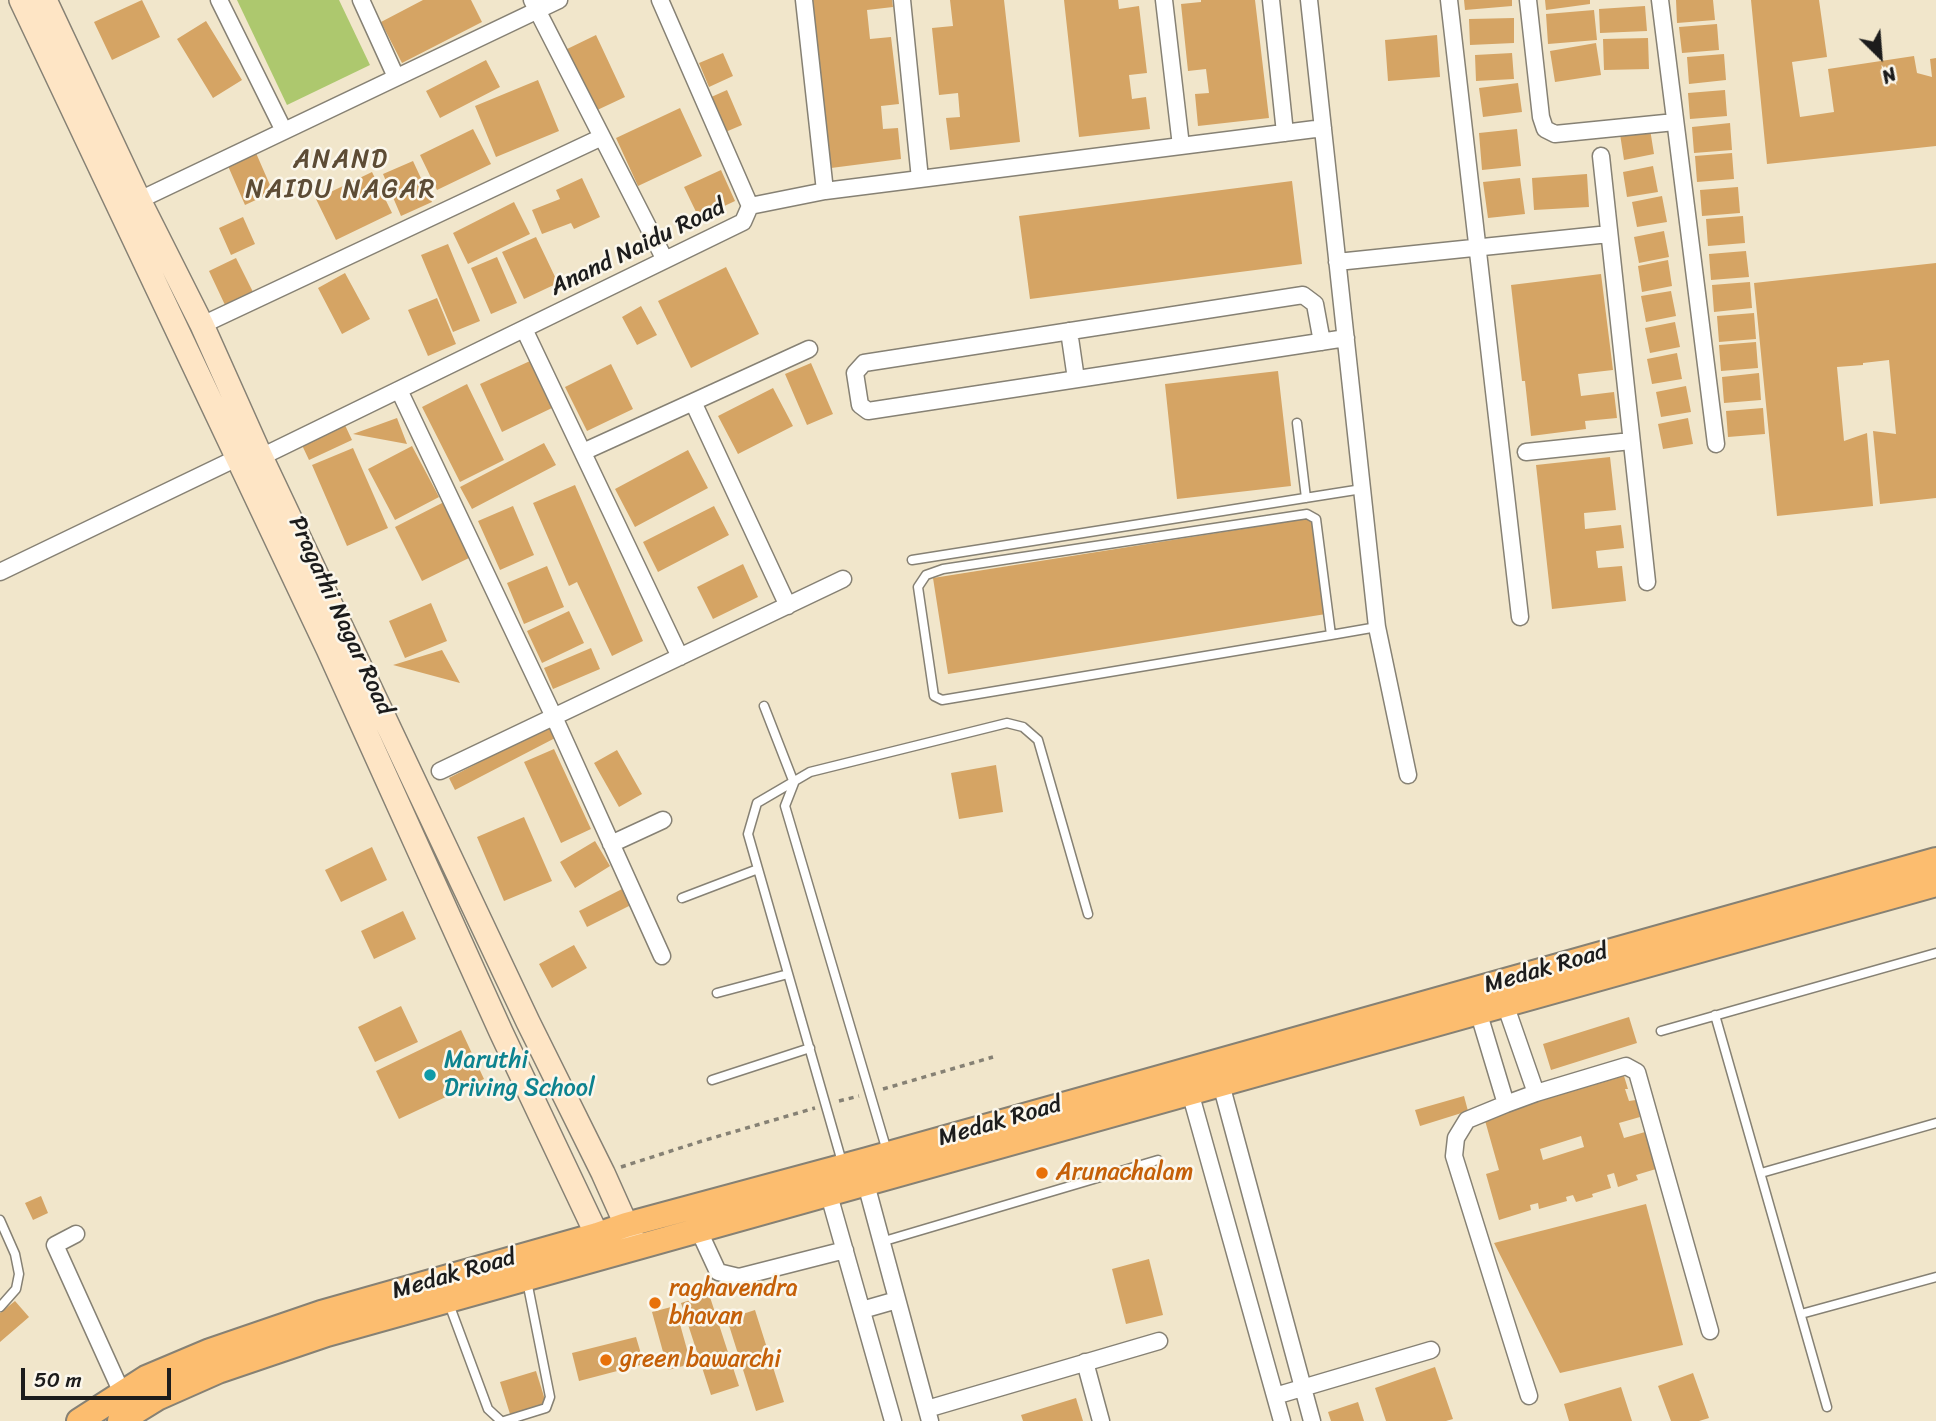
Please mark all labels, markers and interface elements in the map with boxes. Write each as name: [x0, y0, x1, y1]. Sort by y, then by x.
north arrow: [1845, 21, 1915, 91]
text: N: [1876, 58, 1902, 93]
district label: ANAND NAIDU NAGAR: [249, 144, 433, 206]
street label: Anand Naidu Road: [546, 193, 730, 303]
street label: Pragathi Nagar Road: [281, 512, 399, 720]
street label: Medak Road: [1481, 938, 1611, 1000]
place label: Maruthi Driving School: [444, 1047, 595, 1103]
marker: Maruthi Driving School: [422, 1067, 438, 1083]
street label: Medak Road: [935, 1091, 1065, 1153]
place label: Arunachalam: [1056, 1159, 1193, 1187]
marker: Arunachalam: [1034, 1165, 1050, 1181]
street label: Medak Road: [389, 1244, 519, 1306]
place label: raghavendra bhavan: [669, 1275, 798, 1331]
marker: raghavendra bhavan: [647, 1295, 663, 1311]
place label: green bawarchi: [620, 1346, 781, 1374]
marker: green bawarchi: [598, 1352, 614, 1368]
scale bar: [24, 1354, 175, 1398]
text: 50 m: [34, 1361, 82, 1399]

